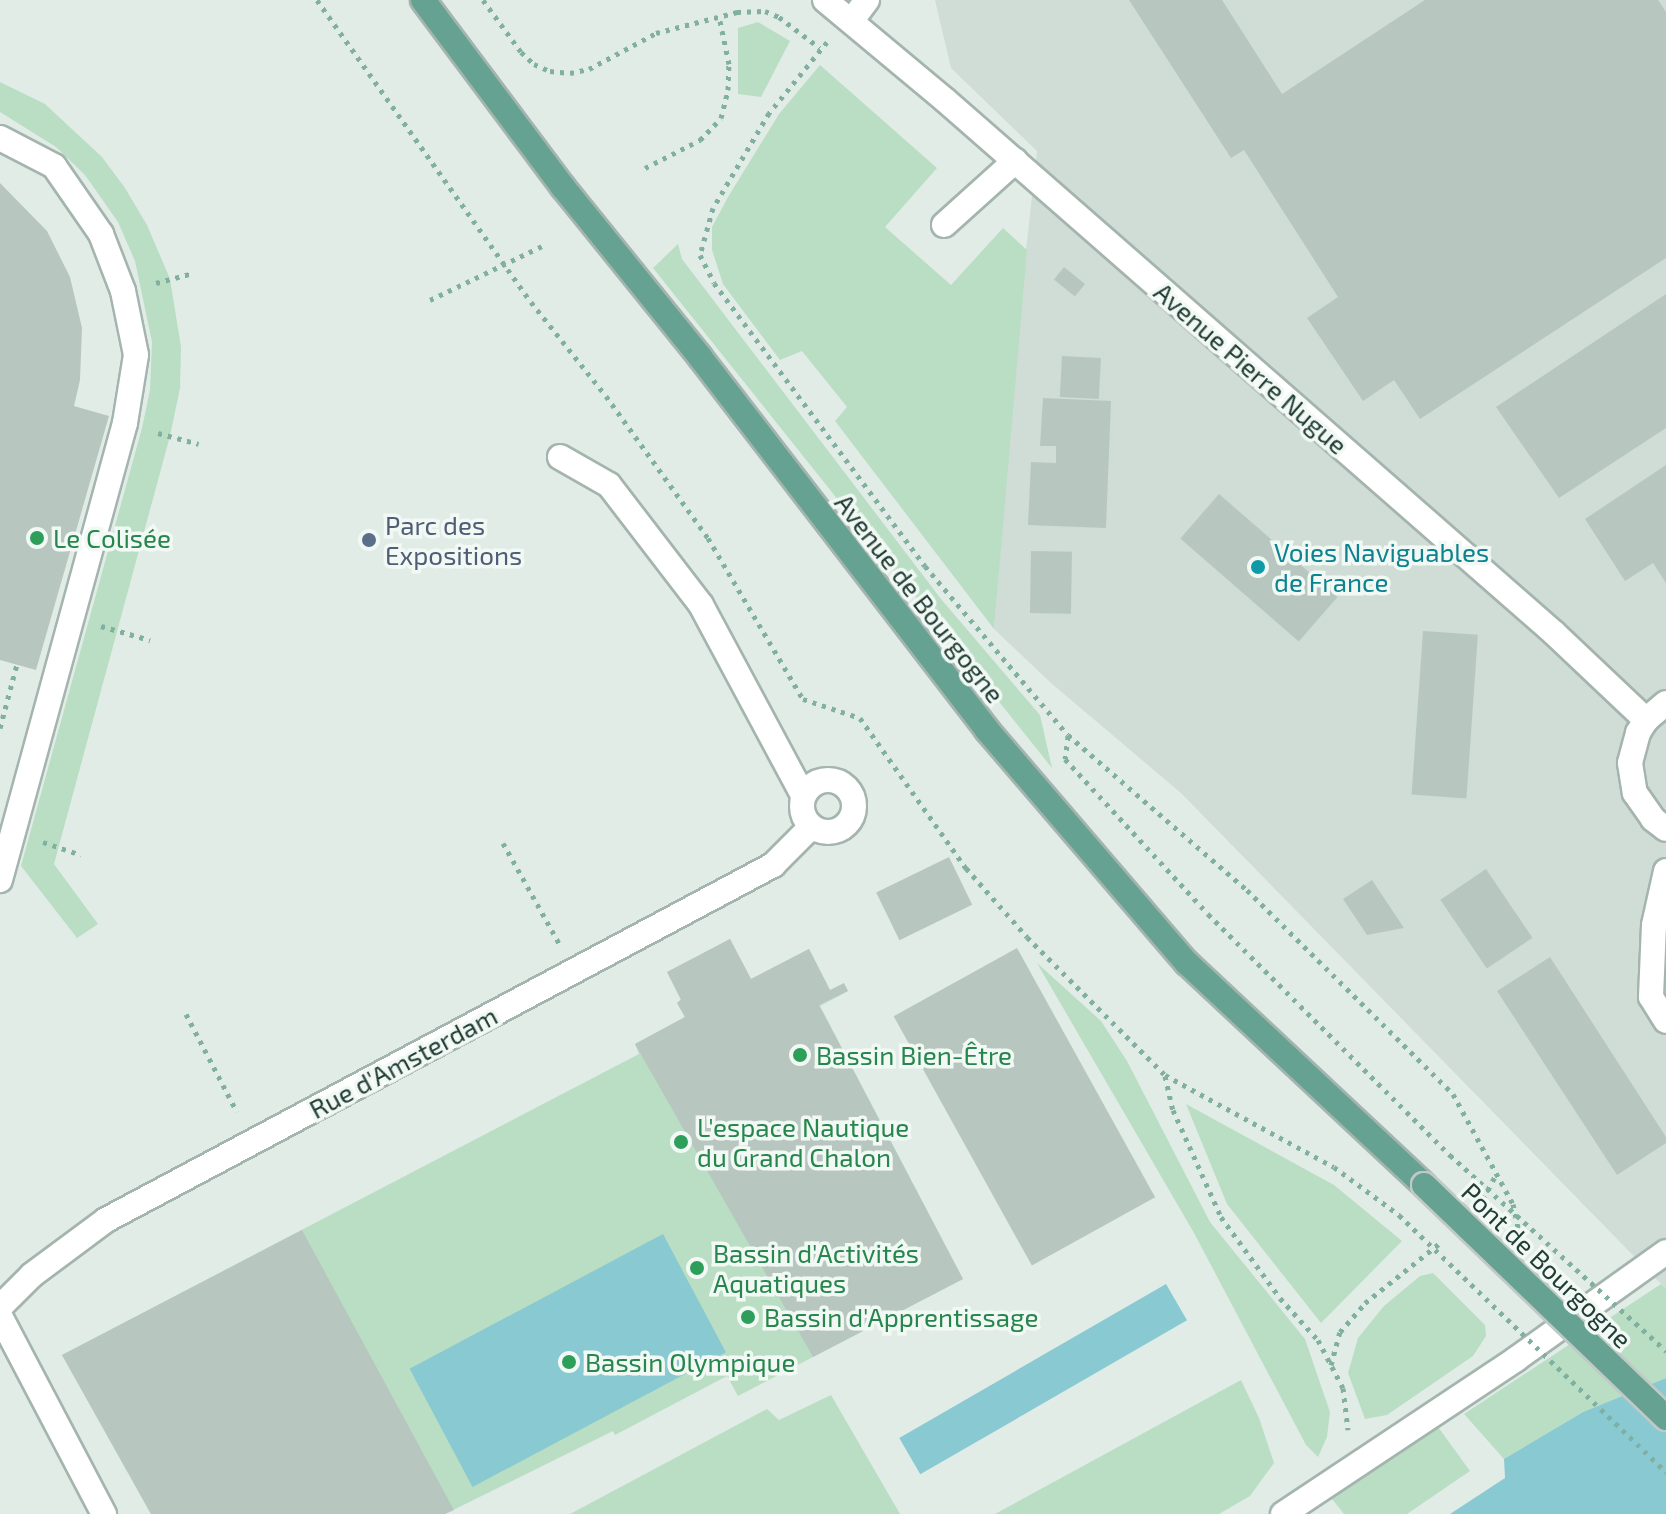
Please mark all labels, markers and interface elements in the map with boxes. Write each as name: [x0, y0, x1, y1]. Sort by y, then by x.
street label: Avenue Pierre Nugue: [1148, 276, 1354, 460]
street label: Avenue de Bourgogne: [829, 487, 1011, 709]
place label: Parc des Expositions: [385, 509, 522, 570]
place label: Le Colisée: [53, 522, 171, 554]
marker: Le Colisée: [28, 529, 46, 547]
marker: Parc des Expositions: [360, 531, 378, 549]
place label: Voies Naviguables de France: [1274, 536, 1489, 598]
marker: Voies Naviguables de France: [1249, 558, 1267, 576]
street label: Rue d'Amsterdam: [304, 999, 502, 1125]
place label: Bassin Bien-Être: [816, 1039, 1012, 1071]
marker: Bassin Bien-Être: [791, 1046, 809, 1064]
place label: L'espace Nautique du Grand Chalon: [697, 1111, 909, 1172]
marker: L'espace Nautique du Grand Chalon: [672, 1133, 690, 1151]
street label: Pont de Bourgogne: [1456, 1176, 1638, 1354]
place label: Bassin d'Activités Aquatiques: [713, 1237, 919, 1298]
marker: Bassin d'Activités Aquatiques: [688, 1259, 706, 1277]
place label: Bassin d'Apprentissage: [764, 1301, 1038, 1333]
marker: Bassin d'Apprentissage: [739, 1308, 757, 1326]
place label: Bassin Olympique: [585, 1346, 795, 1378]
marker: Bassin Olympique: [560, 1353, 578, 1371]

